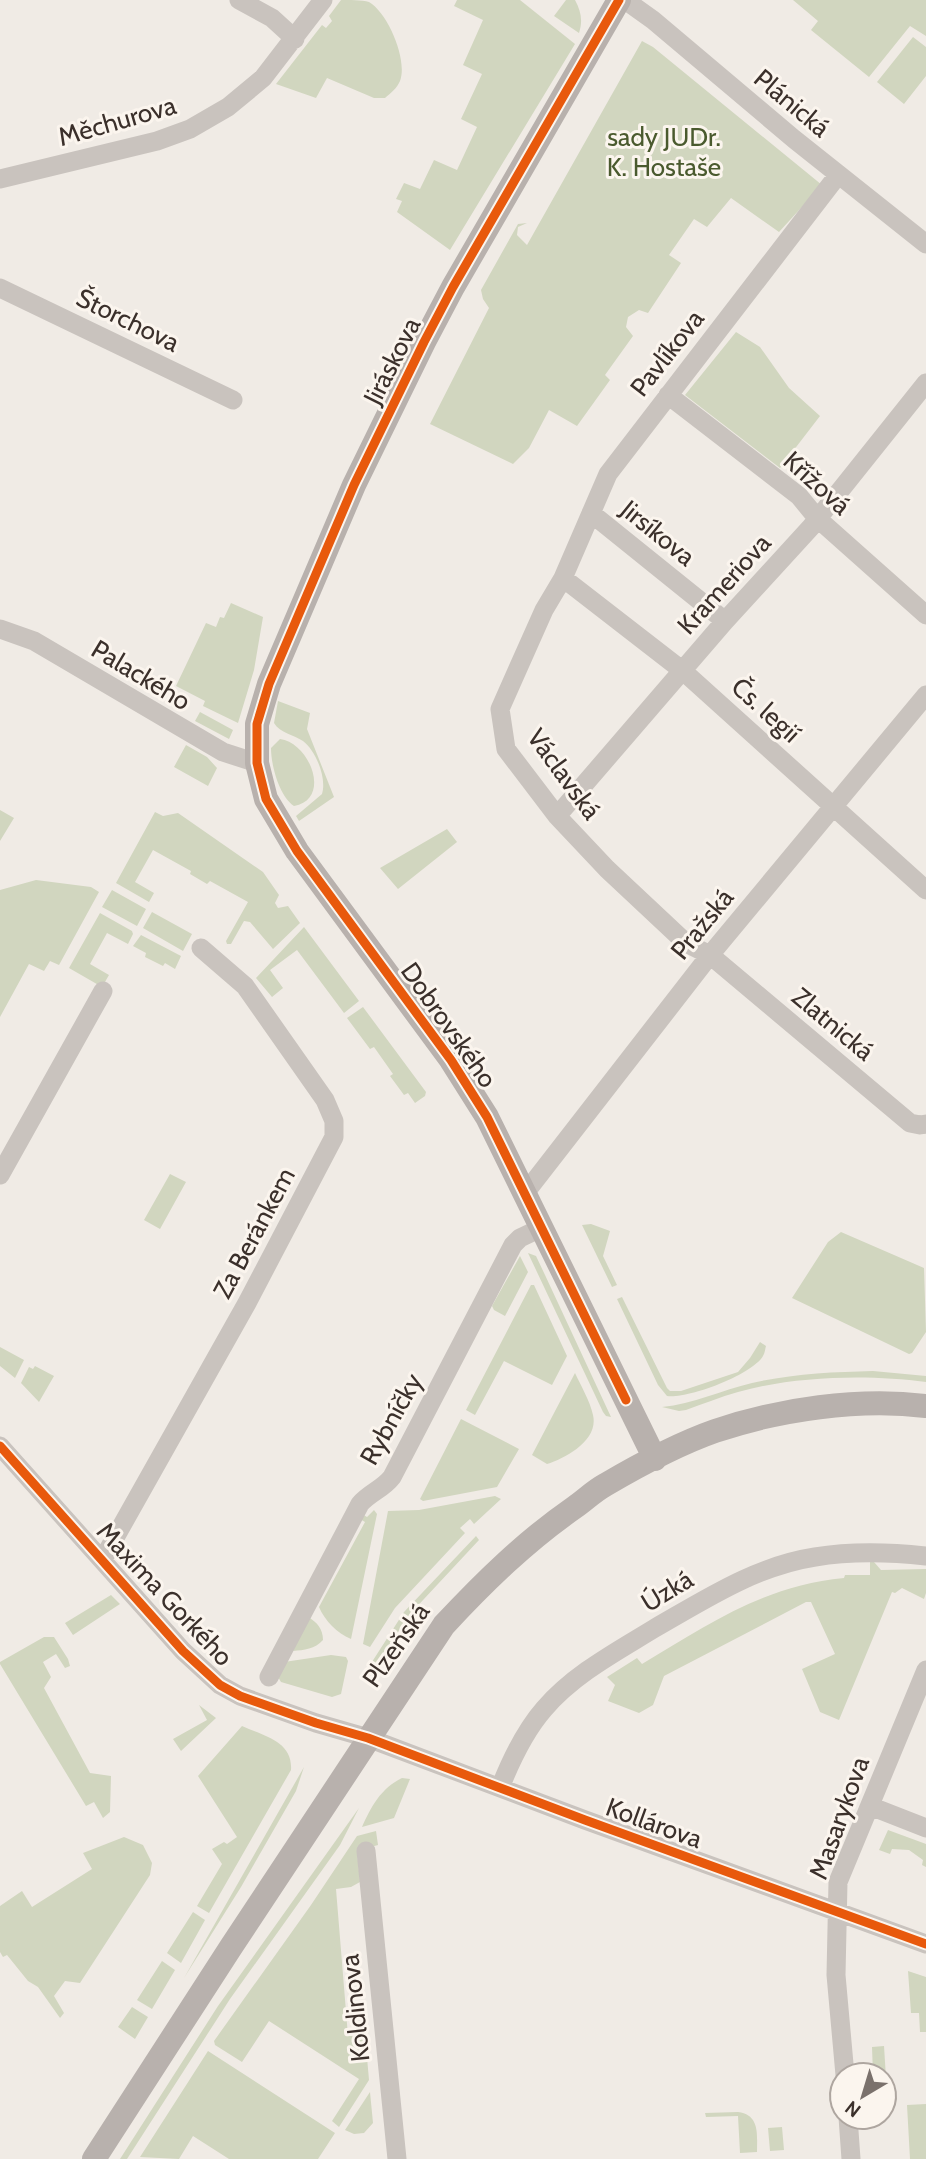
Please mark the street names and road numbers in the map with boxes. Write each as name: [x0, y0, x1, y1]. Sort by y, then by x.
street label: Plánická: [748, 62, 837, 144]
street label: Měchurova: [54, 89, 180, 153]
street label: Štorchova: [71, 281, 185, 359]
street label: Pavlíkova: [623, 303, 711, 403]
street label: Jiráskova: [356, 312, 428, 411]
street label: Křížová: [777, 444, 858, 522]
street label: Jirsíkova: [613, 493, 702, 573]
street label: Krameriova: [671, 527, 778, 641]
street label: Palackého: [86, 633, 196, 717]
street label: Čs. legií: [725, 671, 807, 750]
street label: Václavská: [520, 722, 608, 826]
street label: Pražská: [664, 882, 741, 966]
street label: Dobrovského: [394, 956, 504, 1094]
street label: Zlatnická: [785, 980, 881, 1068]
street label: Za Beránkem: [206, 1162, 302, 1304]
street label: Rybníčky: [353, 1368, 429, 1470]
street label: Maxima Gorkého: [90, 1515, 240, 1673]
street label: Úzká: [635, 1563, 699, 1619]
street label: Plzeňská: [356, 1596, 437, 1693]
street label: Masarykova: [802, 1752, 876, 1884]
street label: Kollárova: [602, 1791, 707, 1855]
street label: Koldinova: [333, 1952, 377, 2063]

